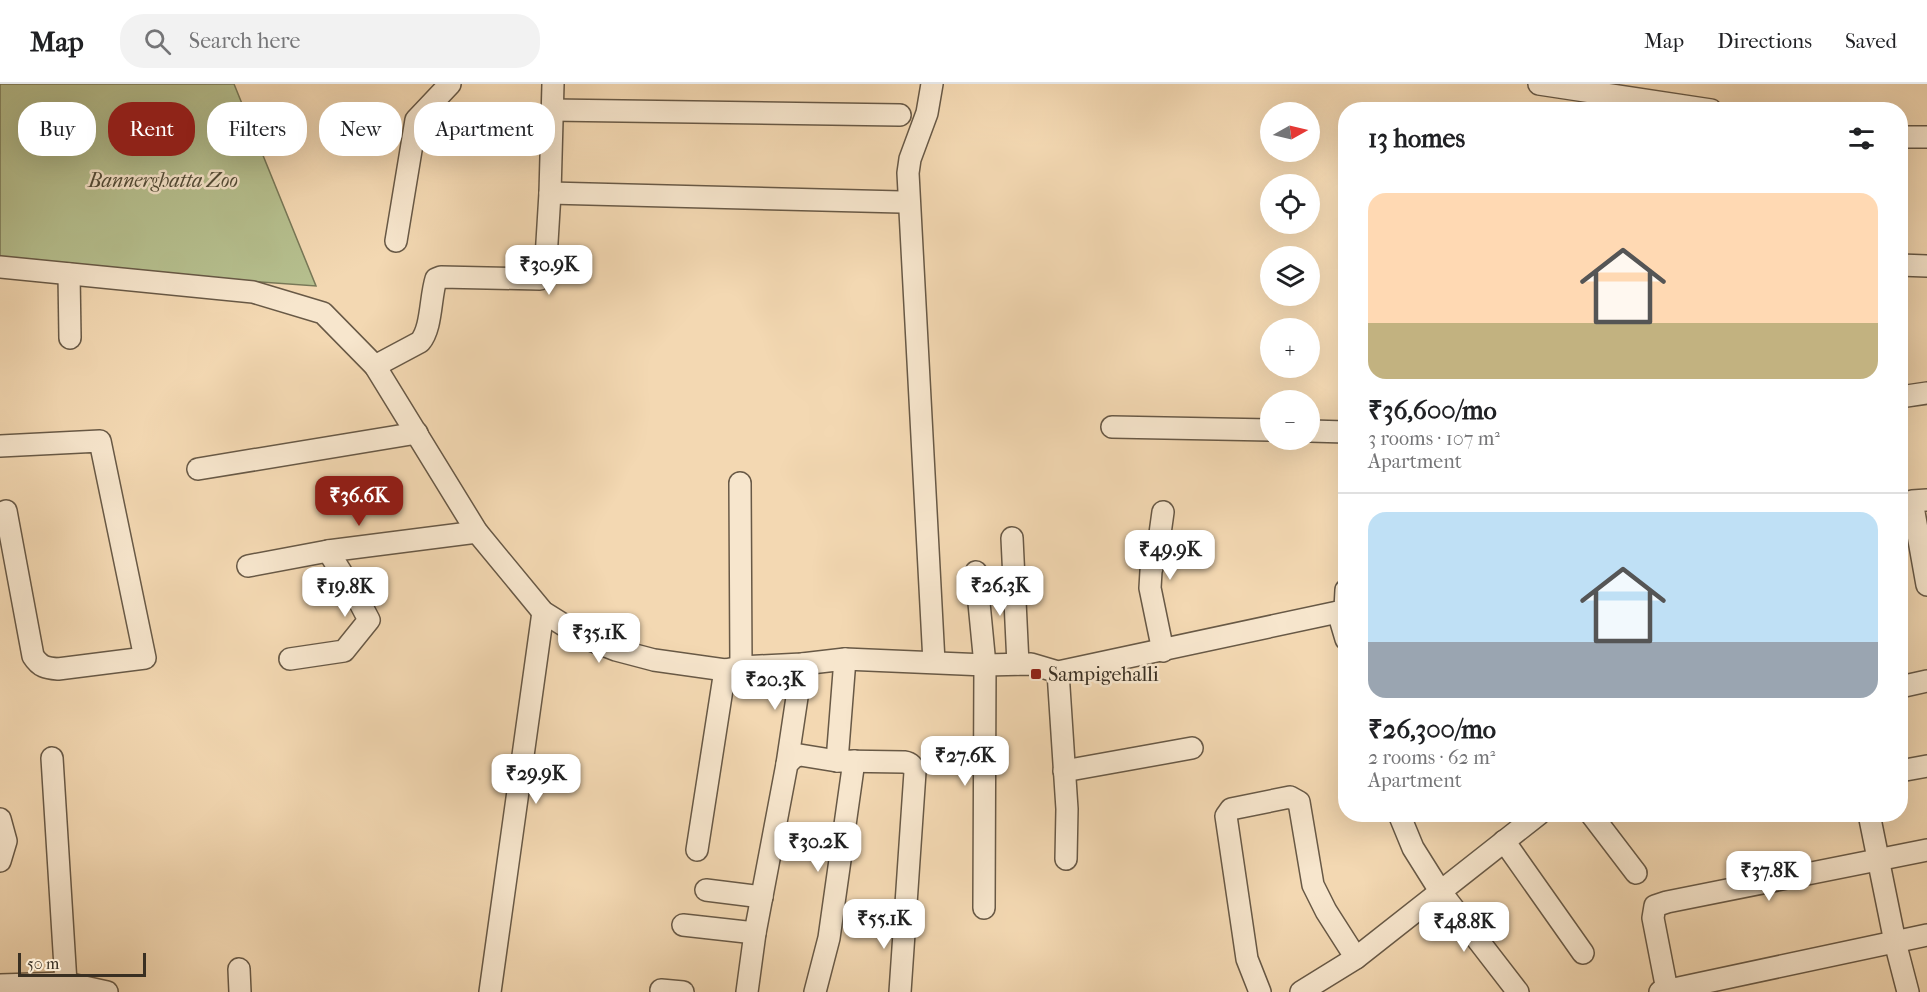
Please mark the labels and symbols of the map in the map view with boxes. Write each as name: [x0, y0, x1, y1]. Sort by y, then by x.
north arrow: [1260, 102, 1320, 162]
park label: Bannerghatta Zoo: [87, 169, 238, 192]
pin: ₹30.9K: [500, 245, 598, 296]
pin: ₹36.6K: [310, 476, 408, 527]
pin: ₹49.9K: [1121, 530, 1219, 581]
pin: ₹26.3K: [951, 566, 1049, 617]
pin: ₹19.8K: [296, 567, 394, 618]
pin: ₹35.1K: [550, 613, 648, 664]
pin: ₹20.3K: [726, 660, 824, 711]
place label: Sampigehalli: [1048, 663, 1159, 686]
marker: Sampigehalli: [1029, 667, 1043, 681]
pin: ₹27.6K: [916, 736, 1014, 787]
pin: ₹29.9K: [487, 754, 585, 805]
pin: ₹30.2K: [769, 822, 867, 873]
pin: ₹37.8K: [1720, 851, 1818, 902]
pin: ₹55.1K: [835, 899, 933, 950]
pin: ₹48.8K: [1415, 902, 1513, 953]
scale bar: [18, 950, 146, 978]

